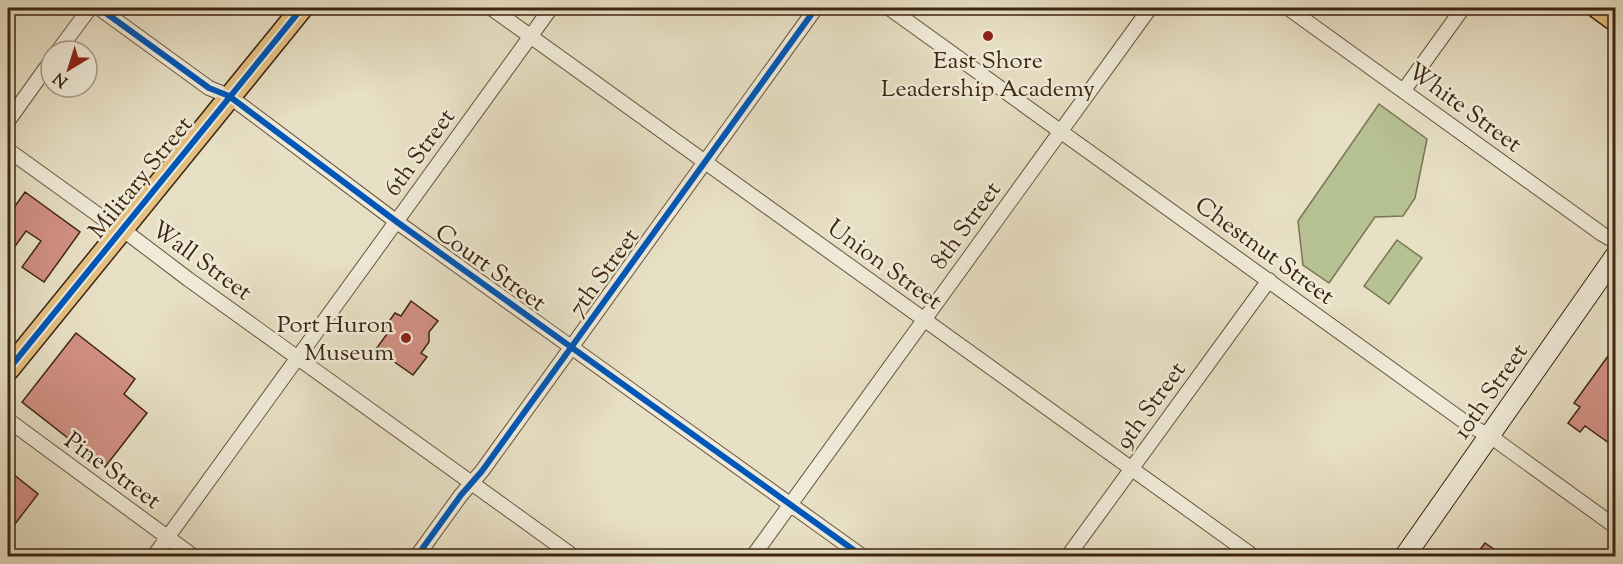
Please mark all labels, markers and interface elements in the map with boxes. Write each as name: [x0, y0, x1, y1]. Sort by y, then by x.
marker: East Shore Leadership Academy: [981, 29, 995, 43]
north arrow: [39, 39, 99, 99]
place label: East Shore Leadership Academy: [881, 45, 1095, 107]
street label: White Street: [1400, 56, 1528, 162]
text: N: [49, 66, 73, 92]
street label: 6th Street: [377, 102, 464, 204]
street label: Military Street: [81, 110, 202, 247]
street label: 8th Street: [923, 175, 1010, 277]
street label: Chestnut Street: [1187, 189, 1341, 314]
street label: Union Street: [819, 212, 948, 319]
street label: Wall Street: [144, 214, 258, 310]
street label: Court Street: [427, 217, 552, 321]
street label: 7th Street: [561, 222, 648, 324]
place label: Port Huron Museum: [277, 309, 394, 371]
marker: Port Huron Museum: [399, 331, 413, 345]
street label: 10th Street: [1446, 337, 1537, 447]
street label: 9th Street: [1108, 355, 1195, 457]
street label: Pine Street: [56, 425, 167, 518]

